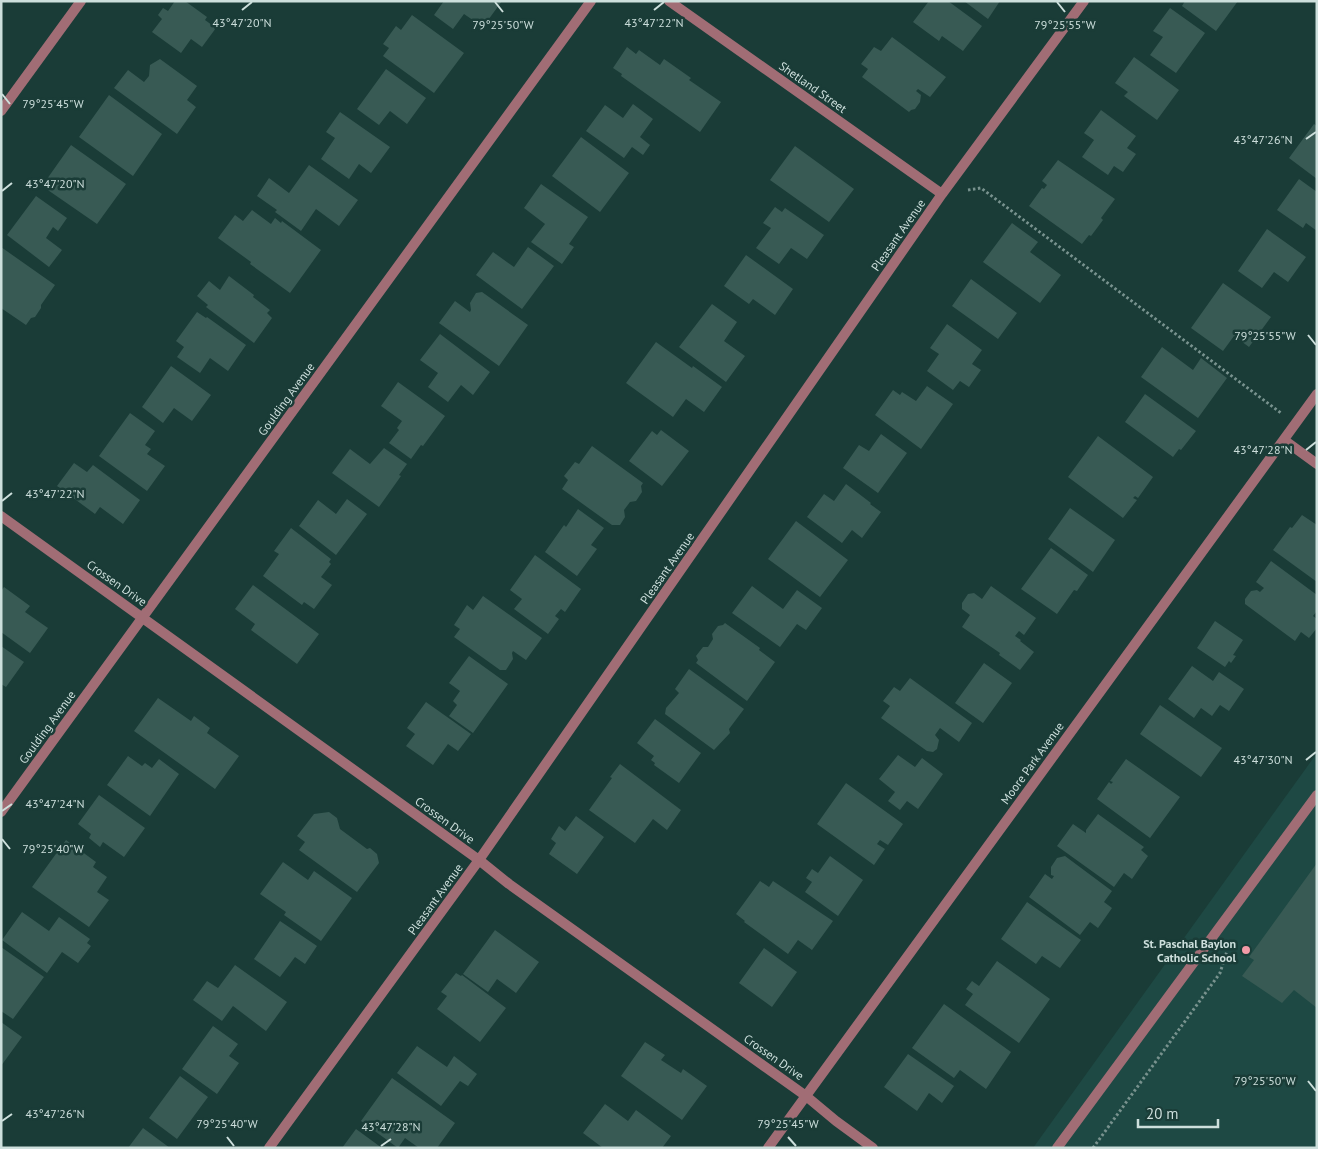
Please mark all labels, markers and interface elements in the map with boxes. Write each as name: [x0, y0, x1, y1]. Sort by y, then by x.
text: 43°47'20"N: [212, 15, 272, 30]
text: 43°47'22"N: [624, 15, 684, 30]
text: 79°25'50"W: [472, 17, 534, 32]
text: 79°25'55"W: [1034, 17, 1096, 32]
street label: Shetland Street: [776, 58, 850, 116]
text: 79°25'45"W: [22, 96, 84, 111]
text: 43°47'26"N: [1233, 132, 1293, 147]
text: 43°47'20"N: [25, 176, 85, 191]
street label: Pleasant Avenue: [868, 196, 928, 274]
text: 79°25'55"W: [1234, 328, 1296, 343]
street label: Goulding Avenue: [254, 360, 318, 438]
text: 43°47'28"N: [1233, 442, 1293, 457]
text: 43°47'22"N: [25, 486, 85, 501]
street label: Pleasant Avenue: [637, 529, 697, 607]
street label: Crossen Drive: [84, 557, 150, 609]
street label: Goulding Avenue: [15, 688, 79, 766]
street label: Moore Park Avenue: [997, 719, 1067, 807]
text: 43°47'30"N: [1233, 752, 1293, 767]
street label: Crossen Drive: [412, 793, 478, 847]
text: 43°47'24"N: [25, 796, 85, 811]
text: 79°25'40"W: [22, 841, 84, 856]
street label: Pleasant Avenue: [404, 861, 466, 937]
place label: St. Paschal Baylon Catholic School: [1143, 936, 1236, 965]
marker: St. Paschal Baylon Catholic School: [1240, 944, 1252, 956]
street label: Crossen Drive: [741, 1031, 807, 1083]
text: 79°25'50"W: [1234, 1073, 1296, 1088]
scale bar: [1138, 1096, 1218, 1128]
text: 20 m: [1146, 1104, 1179, 1123]
text: 43°47'26"N: [25, 1106, 85, 1121]
text: 79°25'40"W: [196, 1116, 258, 1131]
text: 79°25'45"W: [757, 1116, 819, 1131]
text: 43°47'28"N: [361, 1119, 421, 1134]

